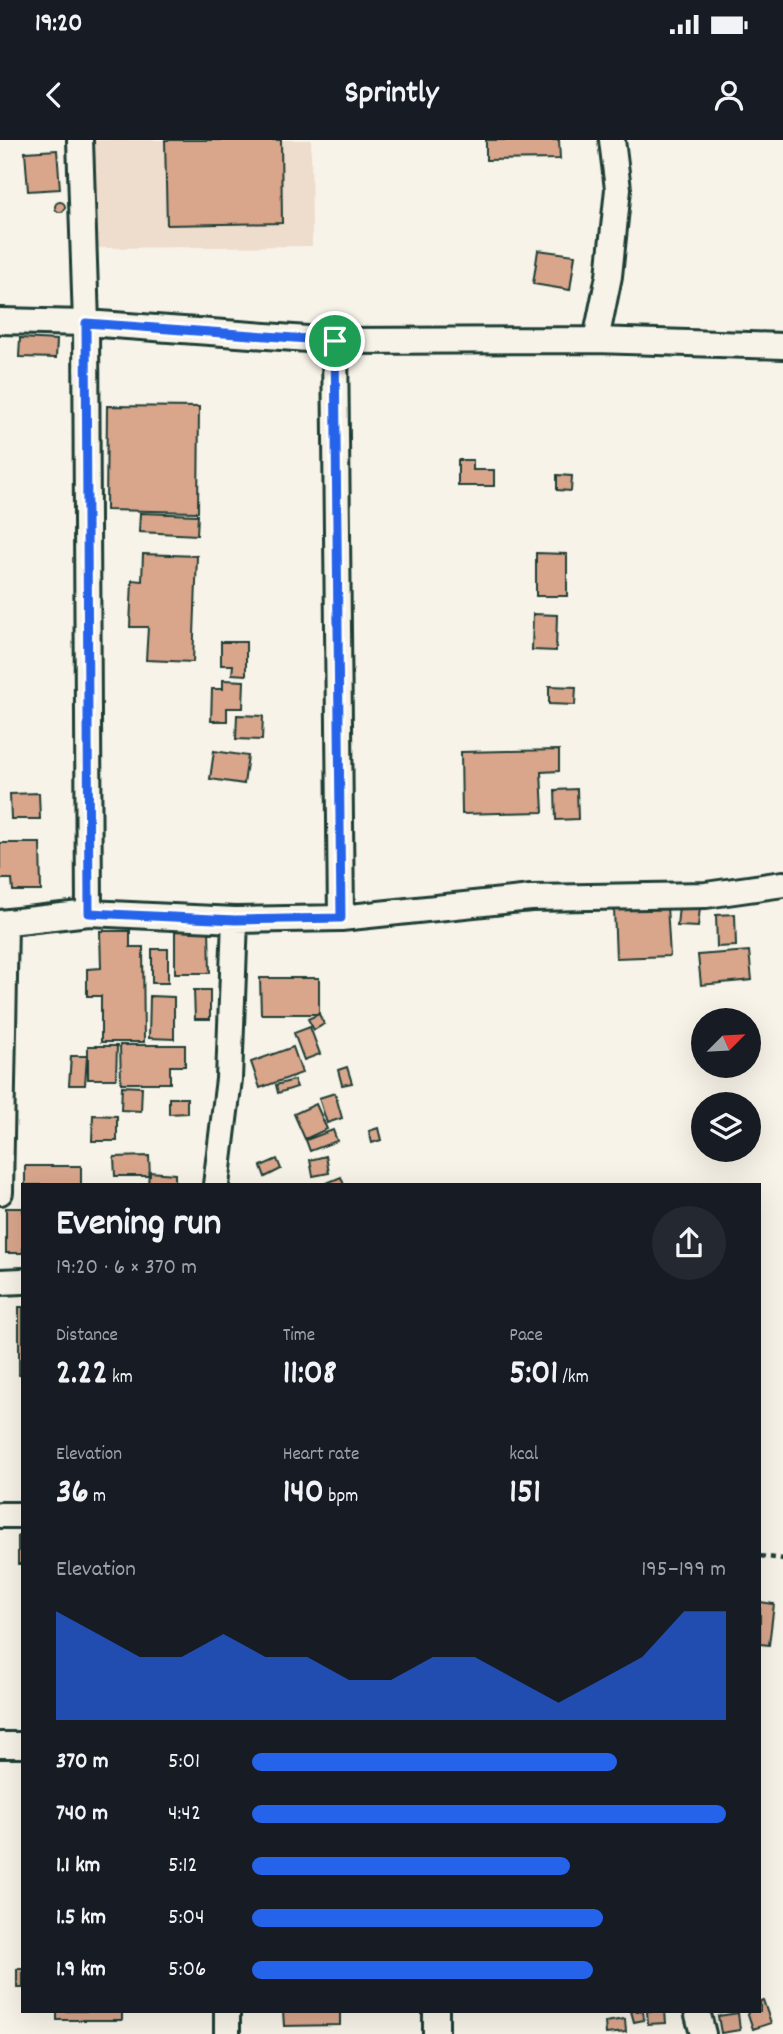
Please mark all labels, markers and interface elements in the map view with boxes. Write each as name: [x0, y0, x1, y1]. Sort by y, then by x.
text: 19:20: [35, 6, 82, 43]
text: Sprintly: [345, 72, 438, 118]
icon: back: [35, 76, 73, 114]
icon: person: [710, 76, 748, 114]
pin: [305, 311, 365, 371]
icon: arrive: [316, 322, 354, 360]
north arrow: [691, 1008, 761, 1078]
map controls: [691, 1008, 761, 1162]
button: layers: [691, 1092, 761, 1162]
text: Evening run: [56, 1198, 221, 1253]
button: share: [652, 1206, 726, 1280]
text: 19:20 · 6 × 370 m: [56, 1252, 197, 1285]
text: Distance: [56, 1323, 118, 1350]
text: Time: [283, 1323, 315, 1350]
text: Pace: [509, 1323, 543, 1350]
text: 2.22: [56, 1350, 108, 1400]
text: 11:08: [283, 1350, 337, 1400]
text: 5:01: [509, 1350, 558, 1400]
text: km: [108, 1365, 133, 1392]
text: /km: [558, 1365, 589, 1392]
text: Elevation: [56, 1442, 122, 1469]
text: Heart rate: [283, 1442, 359, 1469]
text: kcal: [509, 1442, 538, 1469]
text: 36: [56, 1469, 89, 1519]
text: 140: [283, 1469, 324, 1519]
text: 151: [509, 1469, 541, 1519]
text: m: [89, 1484, 106, 1511]
text: bpm: [324, 1484, 358, 1511]
text: Elevation: [56, 1554, 136, 1587]
text: 195–199 m: [641, 1554, 726, 1587]
text: 370 m: [56, 1746, 109, 1779]
text: 5:01: [168, 1746, 200, 1779]
text: 740 m: [56, 1798, 108, 1831]
text: 4:42: [168, 1798, 201, 1831]
text: 1.1 km: [56, 1850, 100, 1883]
text: 5:12: [168, 1850, 198, 1883]
text: 1.5 km: [56, 1902, 106, 1935]
text: 5:04: [168, 1902, 205, 1935]
text: 1.9 km: [56, 1954, 106, 1987]
text: 5:06: [168, 1954, 206, 1987]

